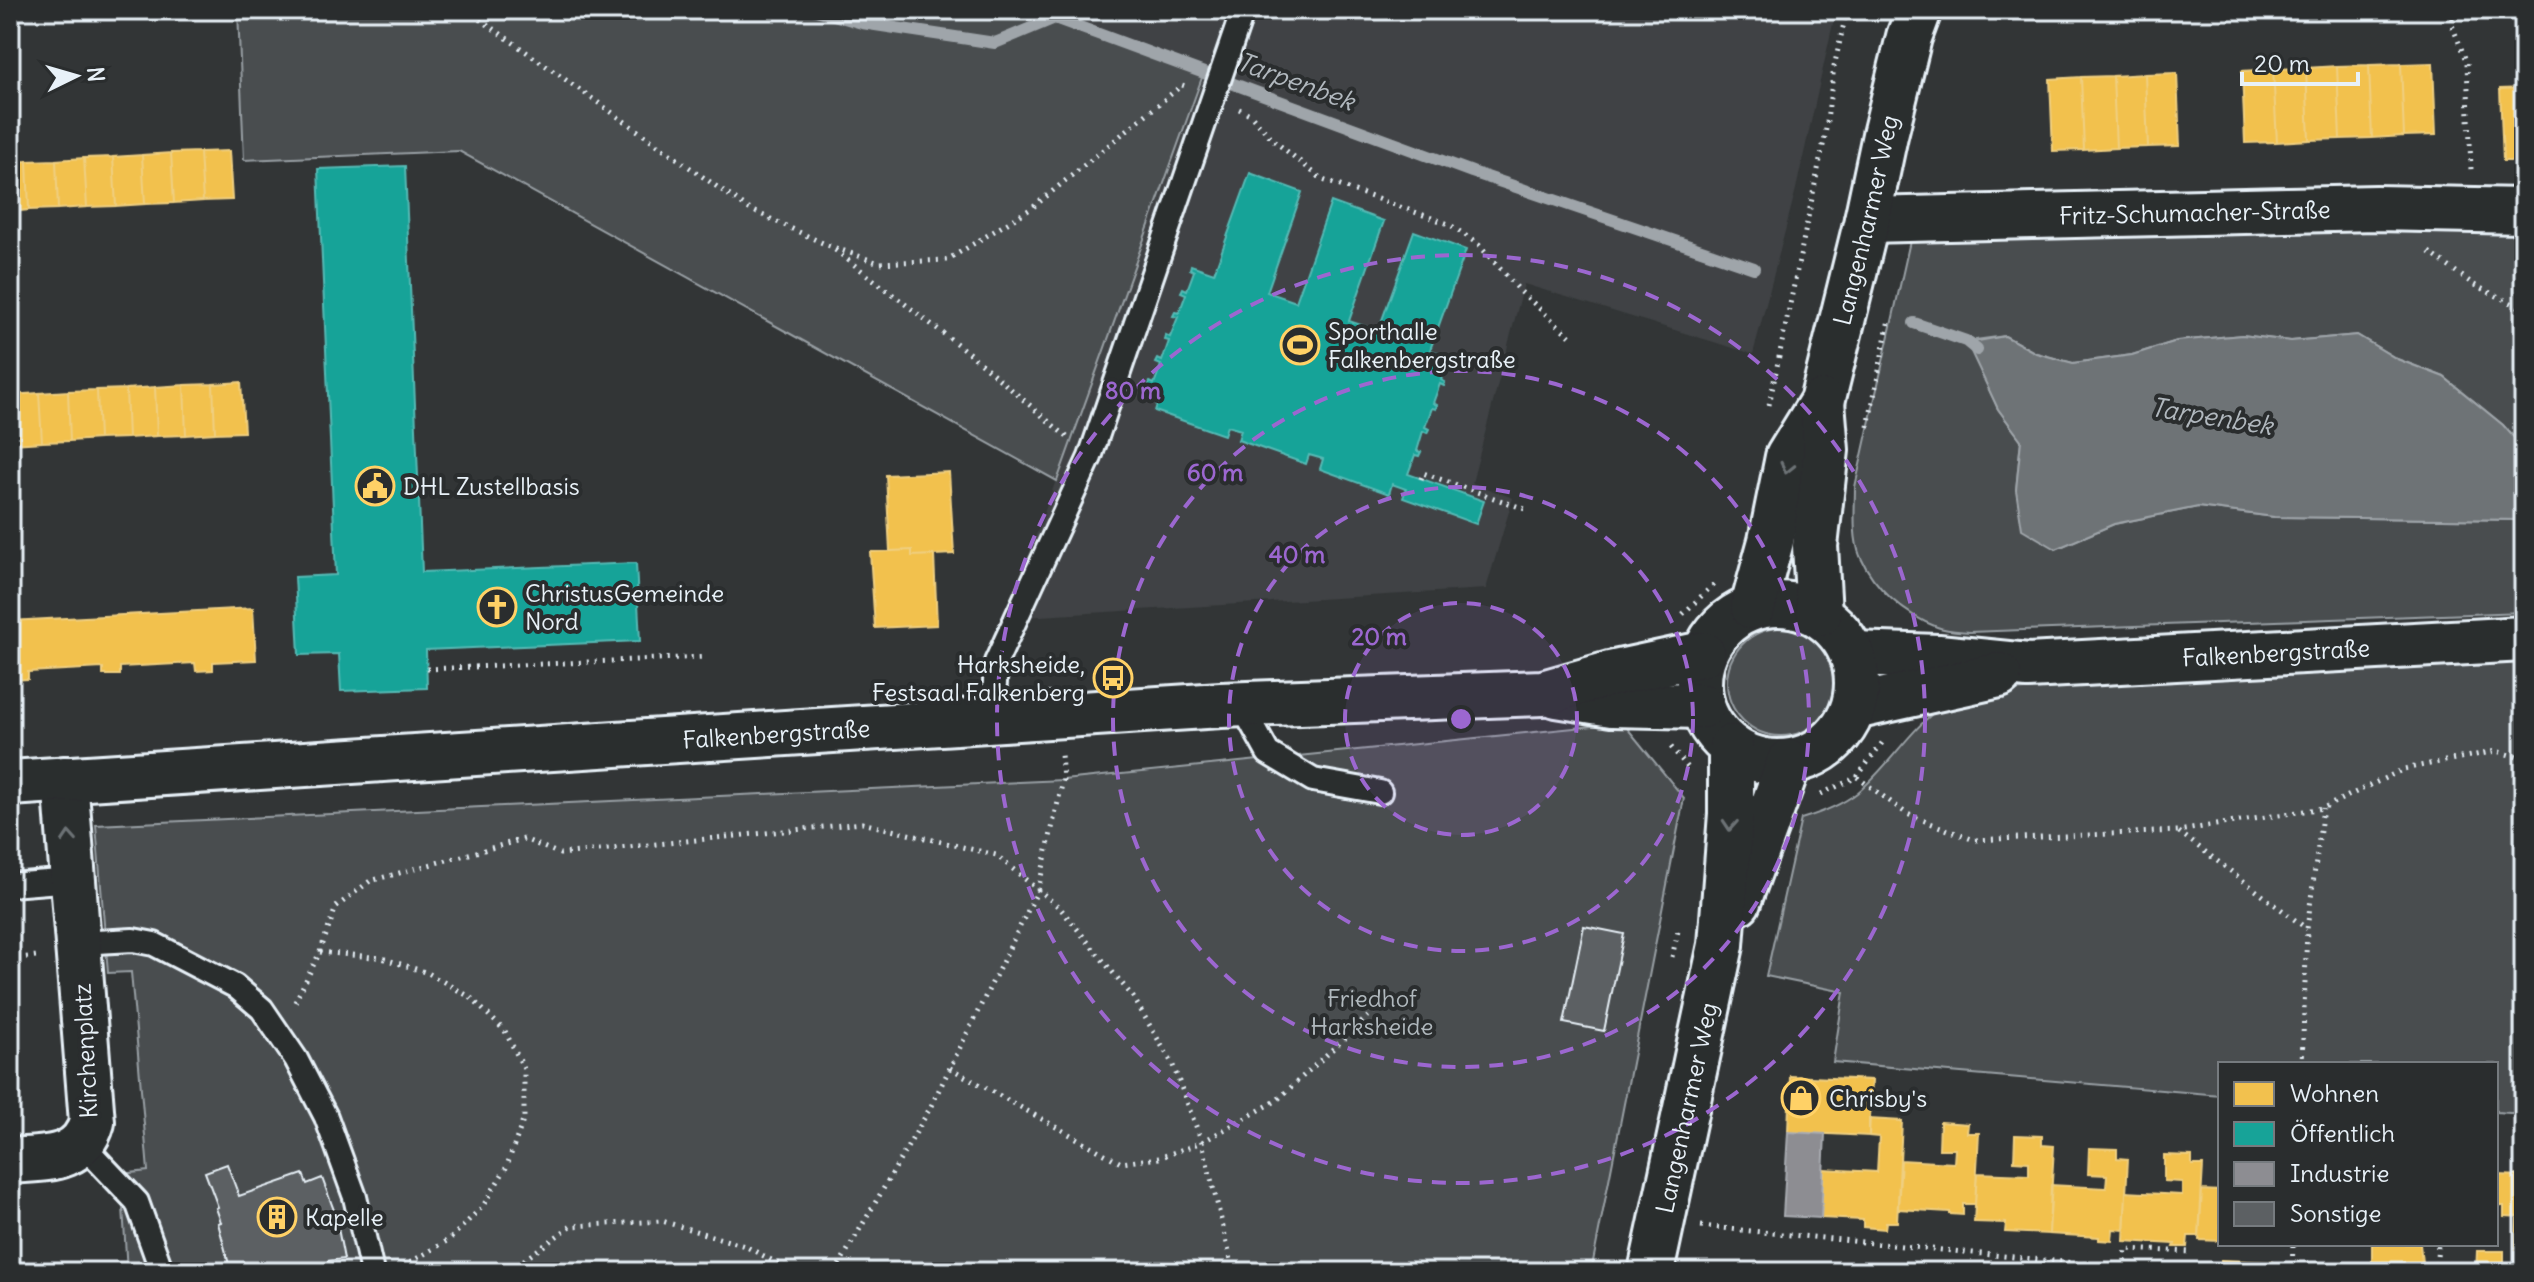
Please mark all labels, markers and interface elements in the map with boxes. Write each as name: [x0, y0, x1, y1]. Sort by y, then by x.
north arrow: [36, 36, 116, 116]
scale bar: [2242, 36, 2358, 86]
water label: Tarpenbek: [1233, 44, 1361, 118]
text: 20 m: [2254, 48, 2310, 78]
text: N: [81, 65, 111, 83]
street label: Langenharmer Weg: [1827, 112, 1904, 328]
street label: Fritz-Schumacher-Straße: [2059, 194, 2331, 230]
place label: Sporthalle Falkenbergstraße: [1328, 316, 1516, 374]
sports icon: Sporthalle Falkenbergstraße: [1279, 324, 1321, 366]
text: 80 m: [1105, 375, 1161, 405]
water label: Tarpenbek: [2149, 390, 2277, 442]
text: 60 m: [1187, 457, 1243, 487]
one-way arrow: [1779, 460, 1796, 474]
public building icon: DHL Zustellbasis: [354, 465, 396, 507]
place label: DHL Zustellbasis: [403, 471, 580, 501]
text: 40 m: [1269, 539, 1325, 569]
place label: ChristusGemeinde Nord: [525, 578, 724, 636]
church icon: ChristusGemeinde Nord: [476, 586, 518, 628]
text: 20 m: [1351, 621, 1407, 651]
street label: Falkenbergstraße: [2182, 632, 2371, 673]
place label: Harksheide, Festsaal Falkenberg: [872, 649, 1085, 707]
bus stop icon: Harksheide, Festsaal Falkenberg: [1092, 657, 1134, 699]
centre of rings: [1447, 705, 1475, 733]
street label: Falkenbergstraße: [682, 713, 871, 755]
one-way arrow: [1722, 819, 1739, 832]
one-way arrow: [61, 830, 78, 843]
street label: Kirchenplatz: [66, 983, 104, 1119]
park label: Friedhof Harksheide: [1311, 983, 1433, 1041]
street label: Langenharmer Weg: [1649, 999, 1723, 1216]
legend: [2218, 1062, 2498, 1246]
shop icon: Chrisby's: [1780, 1077, 1822, 1119]
text: Wohnen: [2290, 1078, 2379, 1108]
place label: Chrisby's: [1829, 1083, 1927, 1113]
text: Öffentlich: [2290, 1118, 2395, 1148]
text: Industrie: [2290, 1158, 2389, 1188]
building icon: Kapelle: [256, 1196, 298, 1238]
text: Sonstige: [2290, 1198, 2381, 1228]
place label: Kapelle: [305, 1202, 384, 1232]

